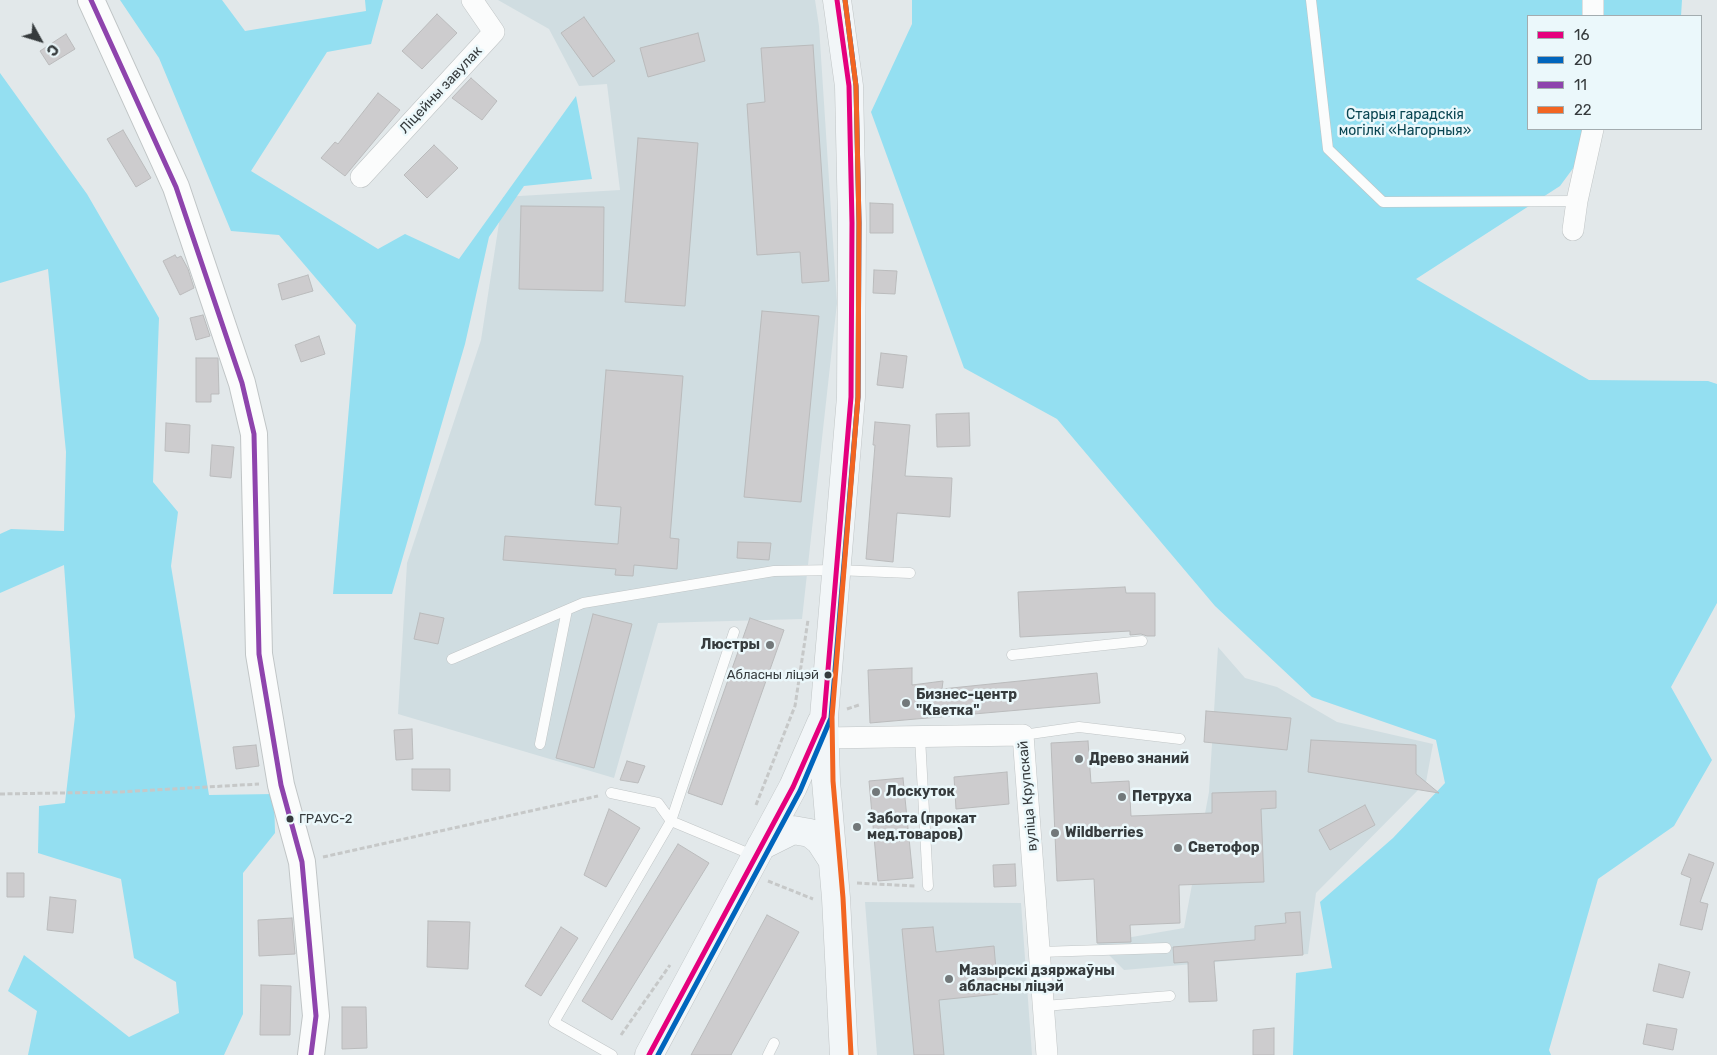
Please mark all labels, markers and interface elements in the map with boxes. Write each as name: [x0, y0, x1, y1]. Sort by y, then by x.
north arrow: [15, 15, 65, 65]
legend: [1527, 15, 1702, 130]
text: 16: [1574, 26, 1589, 44]
text: С: [42, 41, 62, 59]
street label: Ліцейны завулак: [396, 43, 486, 137]
text: 20: [1574, 51, 1592, 69]
text: 11: [1574, 76, 1587, 94]
text: 22: [1574, 101, 1592, 119]
park label: Старыя гарадскія могілкі «Нагорныя»: [1339, 107, 1471, 140]
place label: Люстры: [701, 637, 760, 653]
marker: Люстры: [764, 639, 776, 651]
place label: Абласны ліцэй: [727, 667, 819, 683]
marker: Абласны ліцэй: [823, 670, 833, 680]
place label: Бизнес-центр "Кветка": [916, 687, 1017, 720]
marker: Бизнес-центр "Кветка": [900, 697, 912, 709]
street label: вуліца Крупскай: [1015, 740, 1041, 852]
place label: Древо знаний: [1089, 751, 1189, 767]
marker: Древо знаний: [1073, 753, 1085, 765]
place label: Лоскуток: [886, 784, 955, 800]
marker: Лоскуток: [870, 786, 882, 798]
place label: Петруха: [1132, 789, 1192, 805]
marker: Петруха: [1116, 791, 1128, 803]
place label: ГРАУС-2: [299, 811, 352, 827]
place label: Забота (прокат мед.товаров): [867, 811, 976, 844]
marker: ГРАУС-2: [285, 814, 295, 824]
marker: Забота (прокат мед.товаров): [851, 821, 863, 833]
place label: Wildberries: [1065, 825, 1143, 841]
marker: Wildberries: [1049, 827, 1061, 839]
place label: Светофор: [1188, 840, 1260, 856]
marker: Светофор: [1172, 842, 1184, 854]
place label: Мазырскі дзяржаўны абласны ліцэй: [959, 963, 1115, 996]
marker: Мазырскі дзяржаўны абласны ліцэй: [943, 973, 955, 985]

